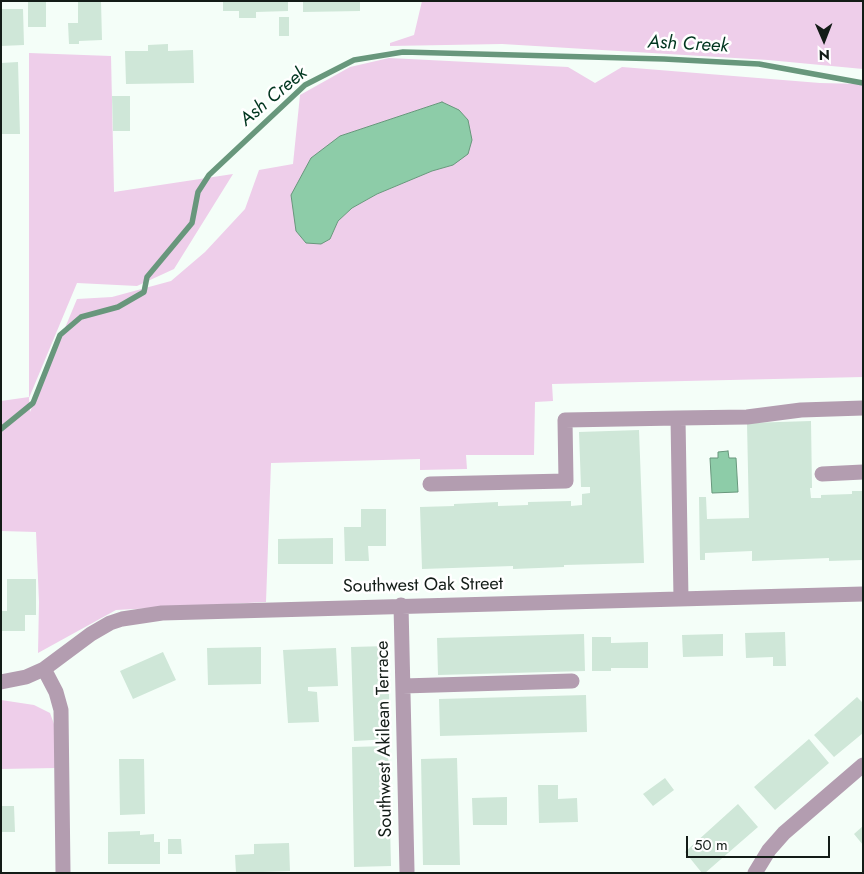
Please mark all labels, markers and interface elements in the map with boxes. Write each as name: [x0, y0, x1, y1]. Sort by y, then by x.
north arrow: [799, 15, 849, 65]
water label: Ash Creek: [647, 32, 729, 58]
text: N: [819, 45, 830, 65]
water label: Ash Creek: [236, 62, 312, 132]
street label: Southwest Oak Street: [343, 574, 503, 598]
street label: Southwest Akilean Terrace: [372, 640, 398, 838]
scale bar: [689, 826, 833, 858]
text: 50 m: [694, 834, 728, 856]

